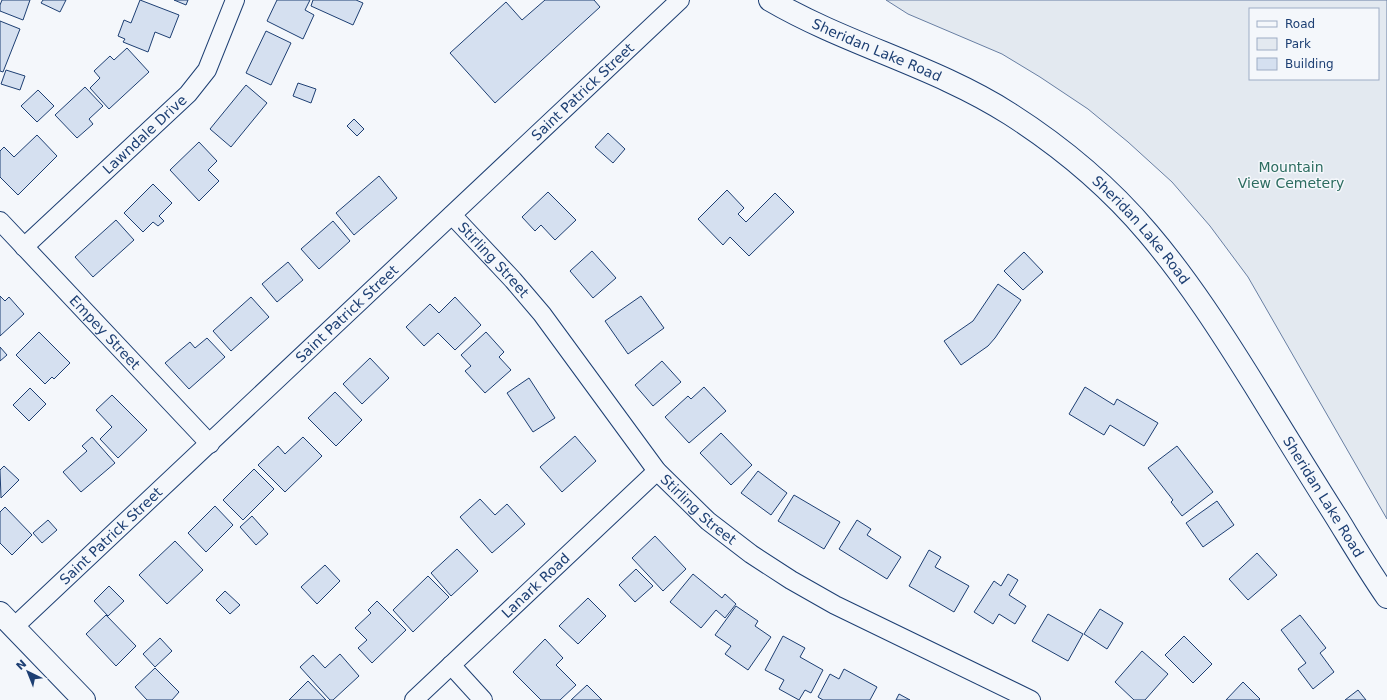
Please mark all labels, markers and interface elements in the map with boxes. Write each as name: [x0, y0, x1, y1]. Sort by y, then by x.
legend: [1249, 8, 1379, 80]
street label: Sheridan Lake Road: [810, 15, 944, 85]
text: Road: [1285, 17, 1315, 31]
text: Park: [1285, 37, 1311, 51]
street label: Saint Patrick Street: [528, 39, 638, 144]
text: Building: [1285, 57, 1334, 71]
street label: Lawndale Drive: [100, 92, 190, 177]
park label: Mountain View Cemetery: [1238, 159, 1344, 191]
street label: Sheridan Lake Road: [1089, 173, 1193, 287]
street label: Stirling Street: [455, 219, 533, 301]
street label: Saint Patrick Street: [292, 261, 402, 366]
street label: Empey Street: [66, 292, 144, 373]
street label: Sheridan Lake Road: [1280, 434, 1367, 560]
street label: Stirling Street: [657, 471, 740, 548]
street label: Saint Patrick Street: [56, 484, 166, 588]
street label: Lanark Road: [498, 550, 573, 621]
north arrow: [8, 652, 48, 692]
text: N: [14, 657, 29, 673]

